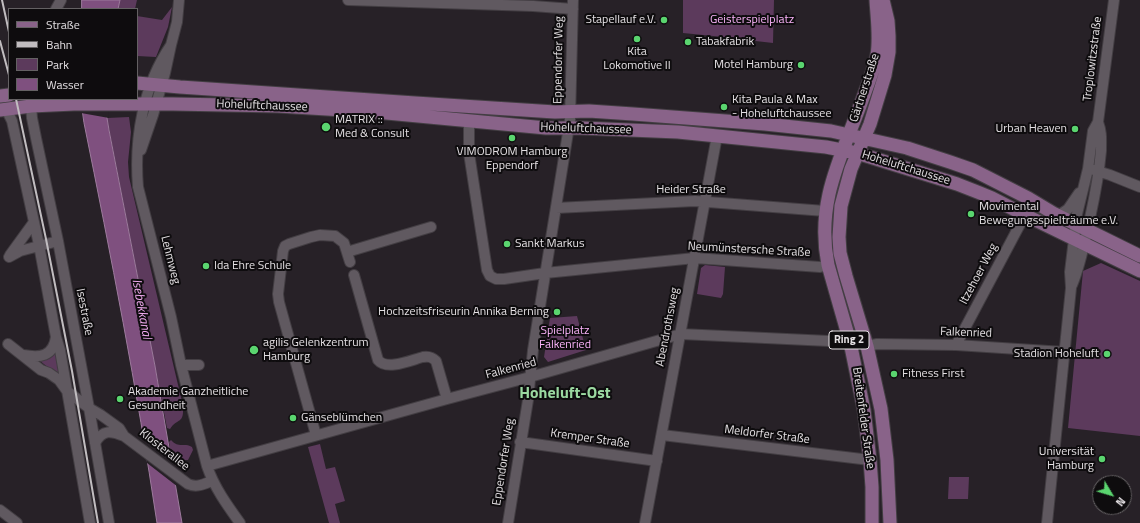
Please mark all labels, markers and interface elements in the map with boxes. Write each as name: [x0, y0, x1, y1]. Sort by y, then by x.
legend: [8, 8, 138, 100]
place label: Stapellauf e.V.: [586, 13, 656, 27]
park label: Geisterspielplatz: [710, 13, 794, 27]
text: Straße: [46, 15, 80, 34]
marker: Stapellauf e.V.: [659, 15, 669, 25]
street label: Eppendorfer Weg: [551, 16, 567, 104]
street label: Troplowitzstraße: [1081, 16, 1105, 102]
marker: Kita Lokomotive II: [632, 34, 642, 44]
text: Bahn: [46, 35, 72, 54]
place label: Tabakfabrik: [696, 35, 754, 49]
marker: Tabakfabrik: [683, 37, 693, 47]
place label: Kita Lokomotive II: [603, 45, 671, 73]
street label: Gärtnerstraße: [847, 52, 883, 124]
text: Park: [46, 55, 69, 74]
place label: Motel Hamburg: [714, 58, 793, 72]
marker: Motel Hamburg: [796, 60, 806, 70]
text: Wasser: [46, 75, 84, 94]
place label: Kita Paula & Max - Hoheluftchaussee: [732, 93, 831, 121]
street label: Hoheluftchaussee: [216, 97, 308, 115]
marker: Kita Paula & Max - Hoheluftchaussee: [719, 102, 729, 112]
place label: MATRIX :: Med & Consult: [335, 113, 409, 141]
street label: Hoheluftchaussee: [540, 120, 632, 138]
marker: MATRIX :: Med & Consult: [320, 121, 332, 133]
place label: Urban Heaven: [995, 122, 1067, 136]
marker: Urban Heaven: [1070, 124, 1080, 134]
marker: VIMODROM Hamburg Eppendorf: [507, 133, 517, 143]
place label: VIMODROM Hamburg Eppendorf: [457, 145, 567, 173]
street label: Hoheluftchaussee: [860, 148, 952, 188]
street label: Heider Straße: [656, 183, 726, 197]
place label: Movimental Bewegungsspielträume e.V.: [979, 200, 1118, 228]
marker: Movimental Bewegungsspielträume e.V.: [966, 209, 976, 219]
street label: Lehmweg: [157, 234, 183, 286]
place label: Sankt Markus: [515, 237, 585, 251]
marker: Sankt Markus: [502, 239, 512, 249]
street label: Neumünstersche Straße: [687, 240, 811, 260]
street label: Itzehoer Weg: [957, 241, 1001, 307]
place label: Ida Ehre Schule: [214, 259, 291, 273]
marker: Ida Ehre Schule: [201, 261, 211, 271]
water label: Isebekkanal: [128, 278, 154, 340]
street label: Abendrothsweg: [653, 286, 683, 368]
street label: Isestraße: [72, 287, 96, 337]
place label: Hochzeitsfriseurin Annika Berning: [378, 305, 549, 319]
marker: Hochzeitsfriseurin Annika Berning: [552, 307, 562, 317]
park label: Spielplatz Falkenried: [539, 324, 591, 352]
street label: Falkenried: [940, 325, 992, 341]
road number: Ring 2: [829, 331, 869, 349]
place label: agilis Gelenkzentrum Hamburg: [263, 336, 369, 364]
marker: agilis Gelenkzentrum Hamburg: [248, 344, 260, 356]
place label: Stadion Hoheluft: [1014, 347, 1099, 361]
marker: Stadion Hoheluft: [1102, 349, 1112, 359]
street label: Falkenried: [484, 355, 538, 383]
street label: Breitenfelder Straße: [849, 366, 877, 470]
place label: Fitness First: [902, 367, 964, 381]
marker: Fitness First: [889, 369, 899, 379]
district label: Hoheluft-Ost: [519, 384, 611, 404]
place label: Akademie Ganzheitliche Gesundheit: [128, 385, 248, 413]
marker: Akademie Ganzheitliche Gesundheit: [115, 394, 125, 404]
place label: Gänseblümchen: [301, 411, 382, 425]
marker: Gänseblümchen: [288, 413, 298, 423]
street label: Eppendorfer Weg: [490, 417, 518, 507]
street label: Meldorfer Straße: [723, 423, 811, 447]
street label: Klosterallee: [136, 426, 192, 474]
street label: Kremper Straße: [549, 426, 631, 452]
place label: Universität Hamburg: [1039, 445, 1094, 473]
marker: Universität Hamburg: [1097, 454, 1107, 464]
north arrow: [1092, 475, 1132, 515]
text: N: [1112, 494, 1129, 510]

